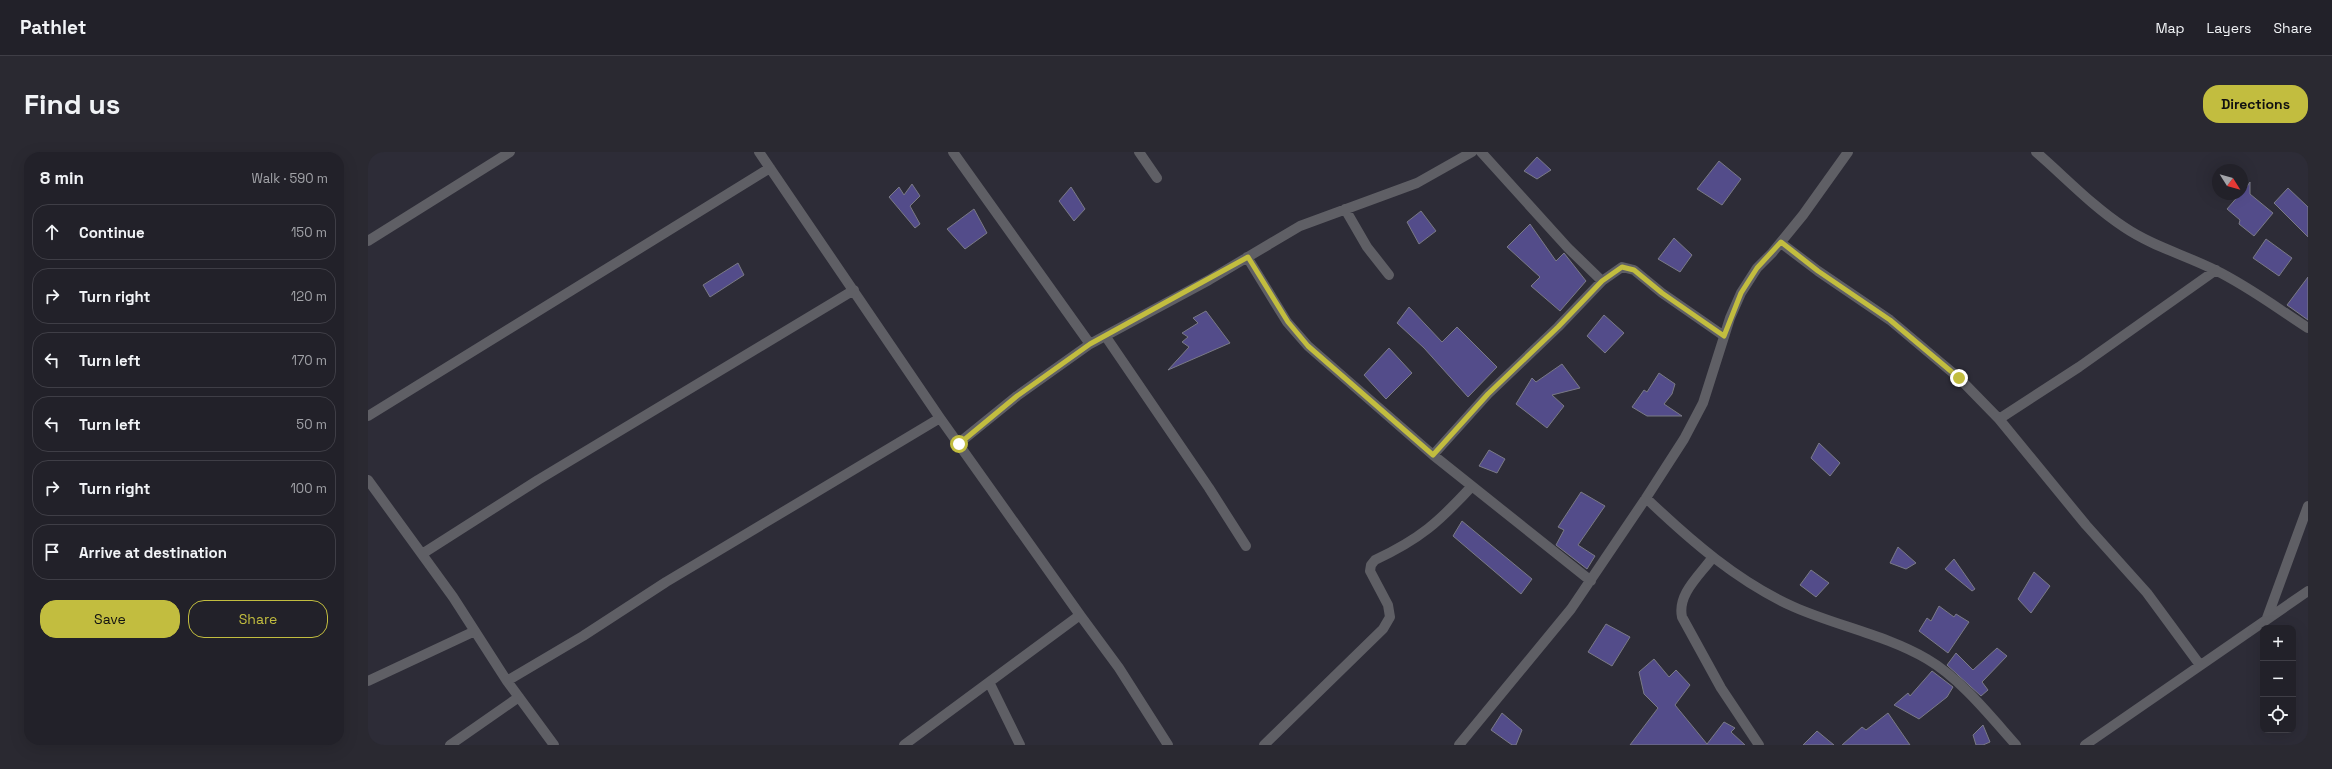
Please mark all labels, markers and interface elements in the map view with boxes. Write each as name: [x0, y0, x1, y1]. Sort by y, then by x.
text: Pathlet: [20, 15, 86, 40]
text: Map: [2155, 19, 2185, 37]
text: Layers: [2207, 19, 2251, 37]
text: Share: [2273, 19, 2312, 37]
button: Directions: [2203, 85, 2308, 123]
text: Find us: [24, 86, 121, 122]
north arrow: [2212, 164, 2248, 200]
text: 8 min: [40, 167, 84, 189]
text: Walk · 590 m: [251, 170, 328, 187]
icon: ahead: [41, 221, 63, 243]
text: Continue: [79, 223, 145, 242]
text: 150 m: [291, 224, 327, 241]
icon: right: [41, 285, 63, 307]
text: Turn right: [79, 287, 150, 306]
text: 120 m: [291, 288, 327, 305]
icon: left: [41, 349, 63, 371]
text: Turn left: [79, 351, 141, 370]
text: 170 m: [291, 352, 327, 369]
route end: [1950, 369, 1968, 387]
icon: left: [41, 413, 63, 435]
text: Turn left: [79, 415, 141, 434]
text: 50 m: [296, 416, 327, 433]
route start: [950, 435, 968, 453]
icon: right: [41, 477, 63, 499]
text: Turn right: [79, 479, 150, 498]
text: 100 m: [290, 480, 327, 497]
icon: arrive: [41, 541, 63, 563]
text: Arrive at destination: [79, 543, 227, 562]
button: Save: [40, 600, 180, 638]
button: Share: [188, 600, 328, 638]
map controls: [2260, 625, 2296, 733]
button: +: [2260, 625, 2296, 661]
button: −: [2260, 661, 2296, 697]
button: locate: [2260, 697, 2296, 733]

